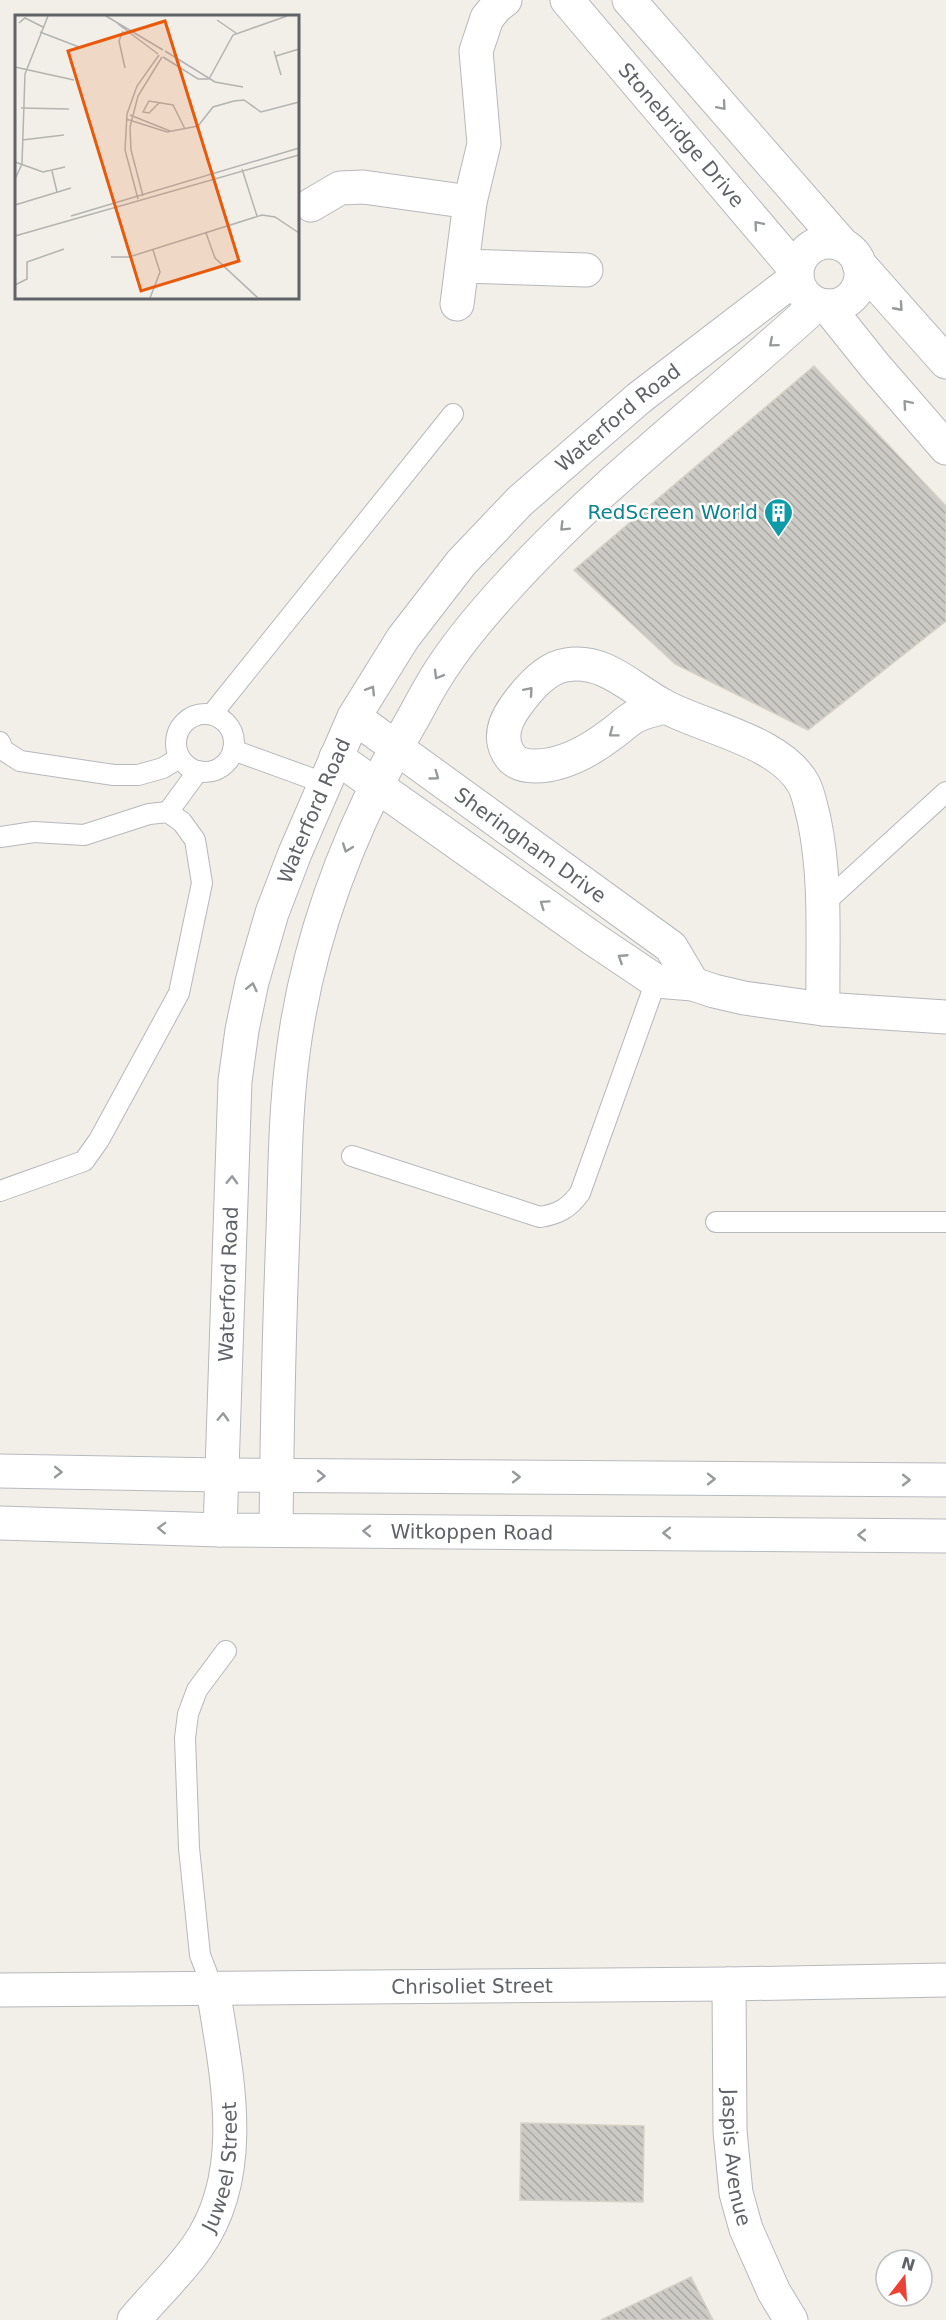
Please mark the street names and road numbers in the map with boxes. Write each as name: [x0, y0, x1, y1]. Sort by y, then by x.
street label: Stonebridge Drive: [614, 58, 749, 212]
street label: Waterford Road: [551, 359, 685, 477]
street label: Waterford Road: [272, 735, 355, 887]
street label: Sheringham Drive: [450, 782, 611, 908]
street label: Waterford Road: [214, 1206, 243, 1362]
street label: Witkoppen Road: [390, 1519, 553, 1545]
street label: Chrisoliet Street: [391, 1973, 553, 1999]
street label: Jaspis Avenue: [718, 2087, 757, 2229]
street label: Juweel Street: [196, 2101, 242, 2238]

